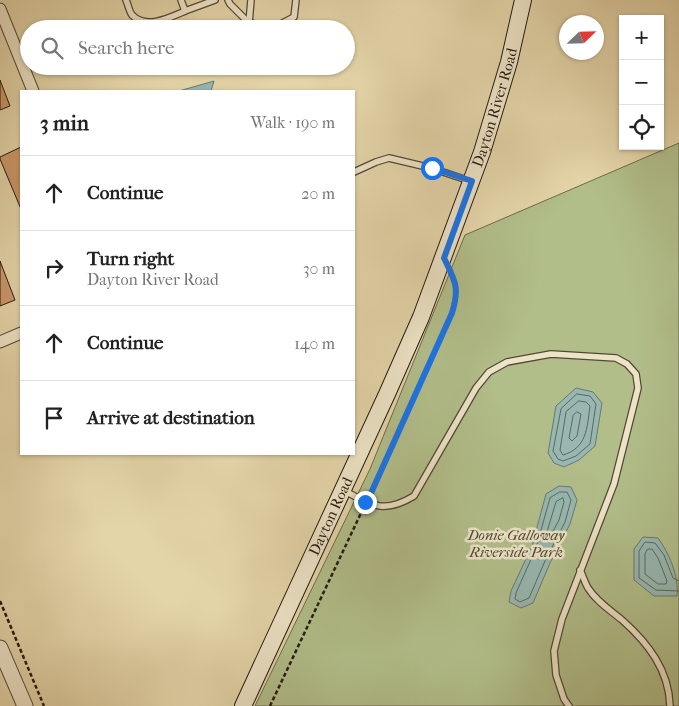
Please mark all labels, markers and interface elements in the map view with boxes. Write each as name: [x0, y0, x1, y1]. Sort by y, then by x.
north arrow: [559, 15, 604, 60]
map controls: [619, 15, 664, 150]
button: +: [619, 15, 664, 60]
search box: [20, 20, 355, 75]
icon: search: [38, 34, 66, 62]
text: Search here: [78, 37, 174, 59]
street label: Dayton River Road: [468, 45, 521, 170]
button: −: [619, 60, 664, 105]
button: locate: [619, 105, 664, 150]
text: 3 min: [40, 111, 89, 135]
text: Walk · 190 m: [251, 113, 335, 132]
route start: [421, 157, 444, 180]
icon: ahead: [40, 179, 68, 207]
text: Continue: [87, 182, 163, 204]
text: 20 m: [301, 184, 335, 203]
text: Turn right: [87, 248, 174, 270]
icon: right: [40, 254, 68, 282]
text: 30 m: [303, 259, 335, 278]
text: Dayton River Road: [87, 270, 219, 289]
icon: ahead: [40, 329, 68, 357]
text: Continue: [87, 332, 163, 354]
text: 140 m: [294, 334, 335, 353]
icon: arrive: [40, 404, 68, 432]
text: Arrive at destination: [87, 407, 255, 429]
street label: Dayton Road: [305, 473, 357, 558]
route end: [354, 491, 377, 514]
park label: Donie Galloway Riverside Park: [467, 526, 565, 561]

